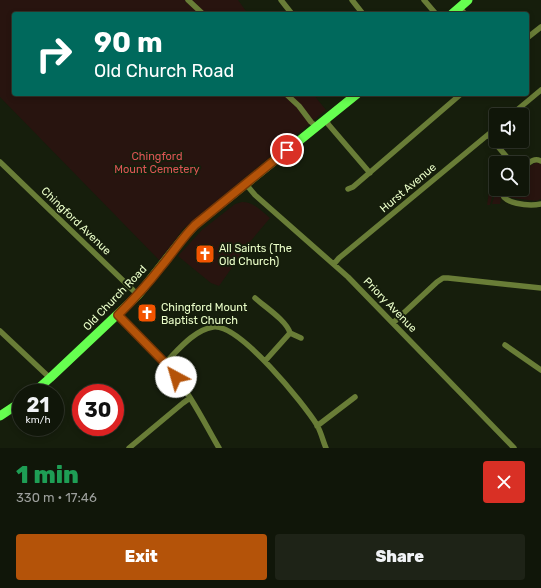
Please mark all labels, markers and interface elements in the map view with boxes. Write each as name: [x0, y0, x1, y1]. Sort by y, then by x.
text: 90 m: [94, 26, 163, 59]
icon: right: [28, 28, 80, 80]
text: Old Church Road: [94, 60, 234, 82]
map controls: [489, 108, 529, 196]
button: sound: [489, 108, 529, 148]
pin: [270, 133, 304, 167]
icon: arrive: [276, 139, 298, 161]
park label: Chingford Mount Cemetery: [114, 150, 200, 176]
button: search: [489, 156, 529, 196]
street label: Hurst Avenue: [377, 161, 439, 215]
street label: Chingford Avenue: [38, 184, 114, 258]
place label: All Saints (The Old Church): [219, 242, 292, 268]
church icon: All Saints (The Old Church): [194, 243, 216, 265]
street label: Old Church Road: [81, 263, 149, 333]
street label: Priory Avenue: [361, 275, 419, 335]
place label: Chingford Mount Baptist Church: [161, 301, 248, 327]
church icon: Chingford Mount Baptist Church: [136, 302, 158, 324]
position arrow: [155, 356, 197, 398]
speed limit sign: 30: [72, 384, 124, 436]
text: 21: [27, 393, 49, 417]
text: km/h: [26, 414, 50, 426]
text: 1 min: [16, 461, 79, 489]
button: close: [483, 461, 525, 503]
text: 330 m · 17:46: [16, 490, 97, 505]
button: Exit: [16, 534, 267, 580]
button: Share: [275, 534, 525, 580]

